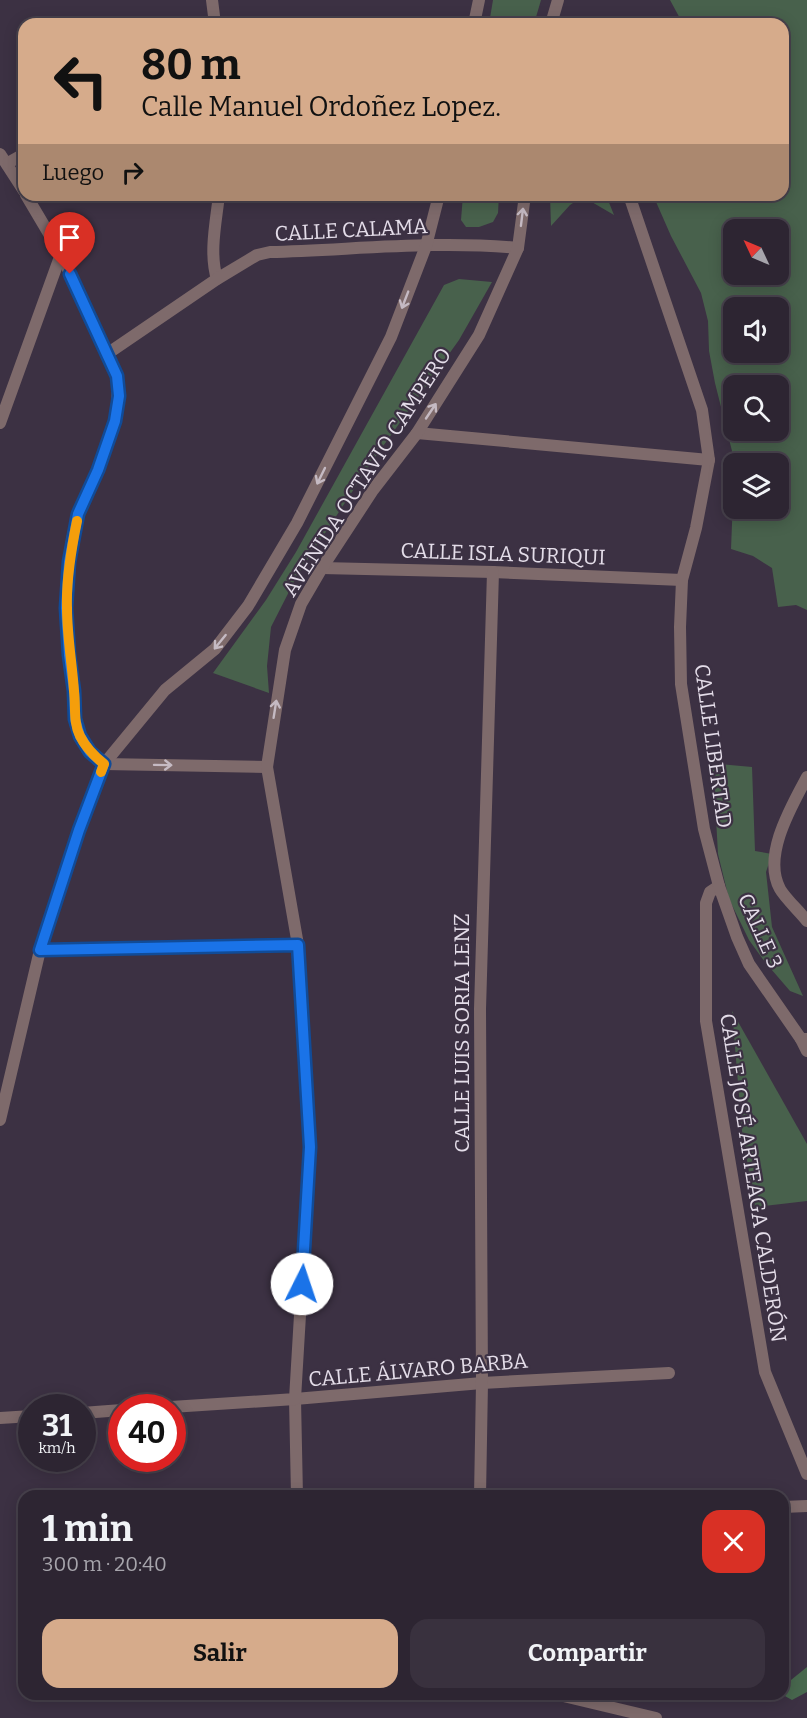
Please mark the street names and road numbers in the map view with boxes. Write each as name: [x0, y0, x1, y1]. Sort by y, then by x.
street label: CALLE CALAMA: [274, 213, 428, 247]
street label: AVENIDA OCTAVIO CAMPERO: [277, 343, 457, 601]
street label: CALLE ISLA SURIQUI: [400, 537, 606, 571]
street label: CALLE LIBERTAD: [689, 662, 737, 830]
street label: CALLE 3: [732, 889, 788, 973]
street label: CALLE LUIS SORIA LENZ: [449, 913, 475, 1153]
street label: CALLE JOSÉ ARTEAGA CALDERÓN: [714, 1012, 792, 1344]
street label: CALLE ÁLVARO BARBA: [307, 1347, 529, 1393]

